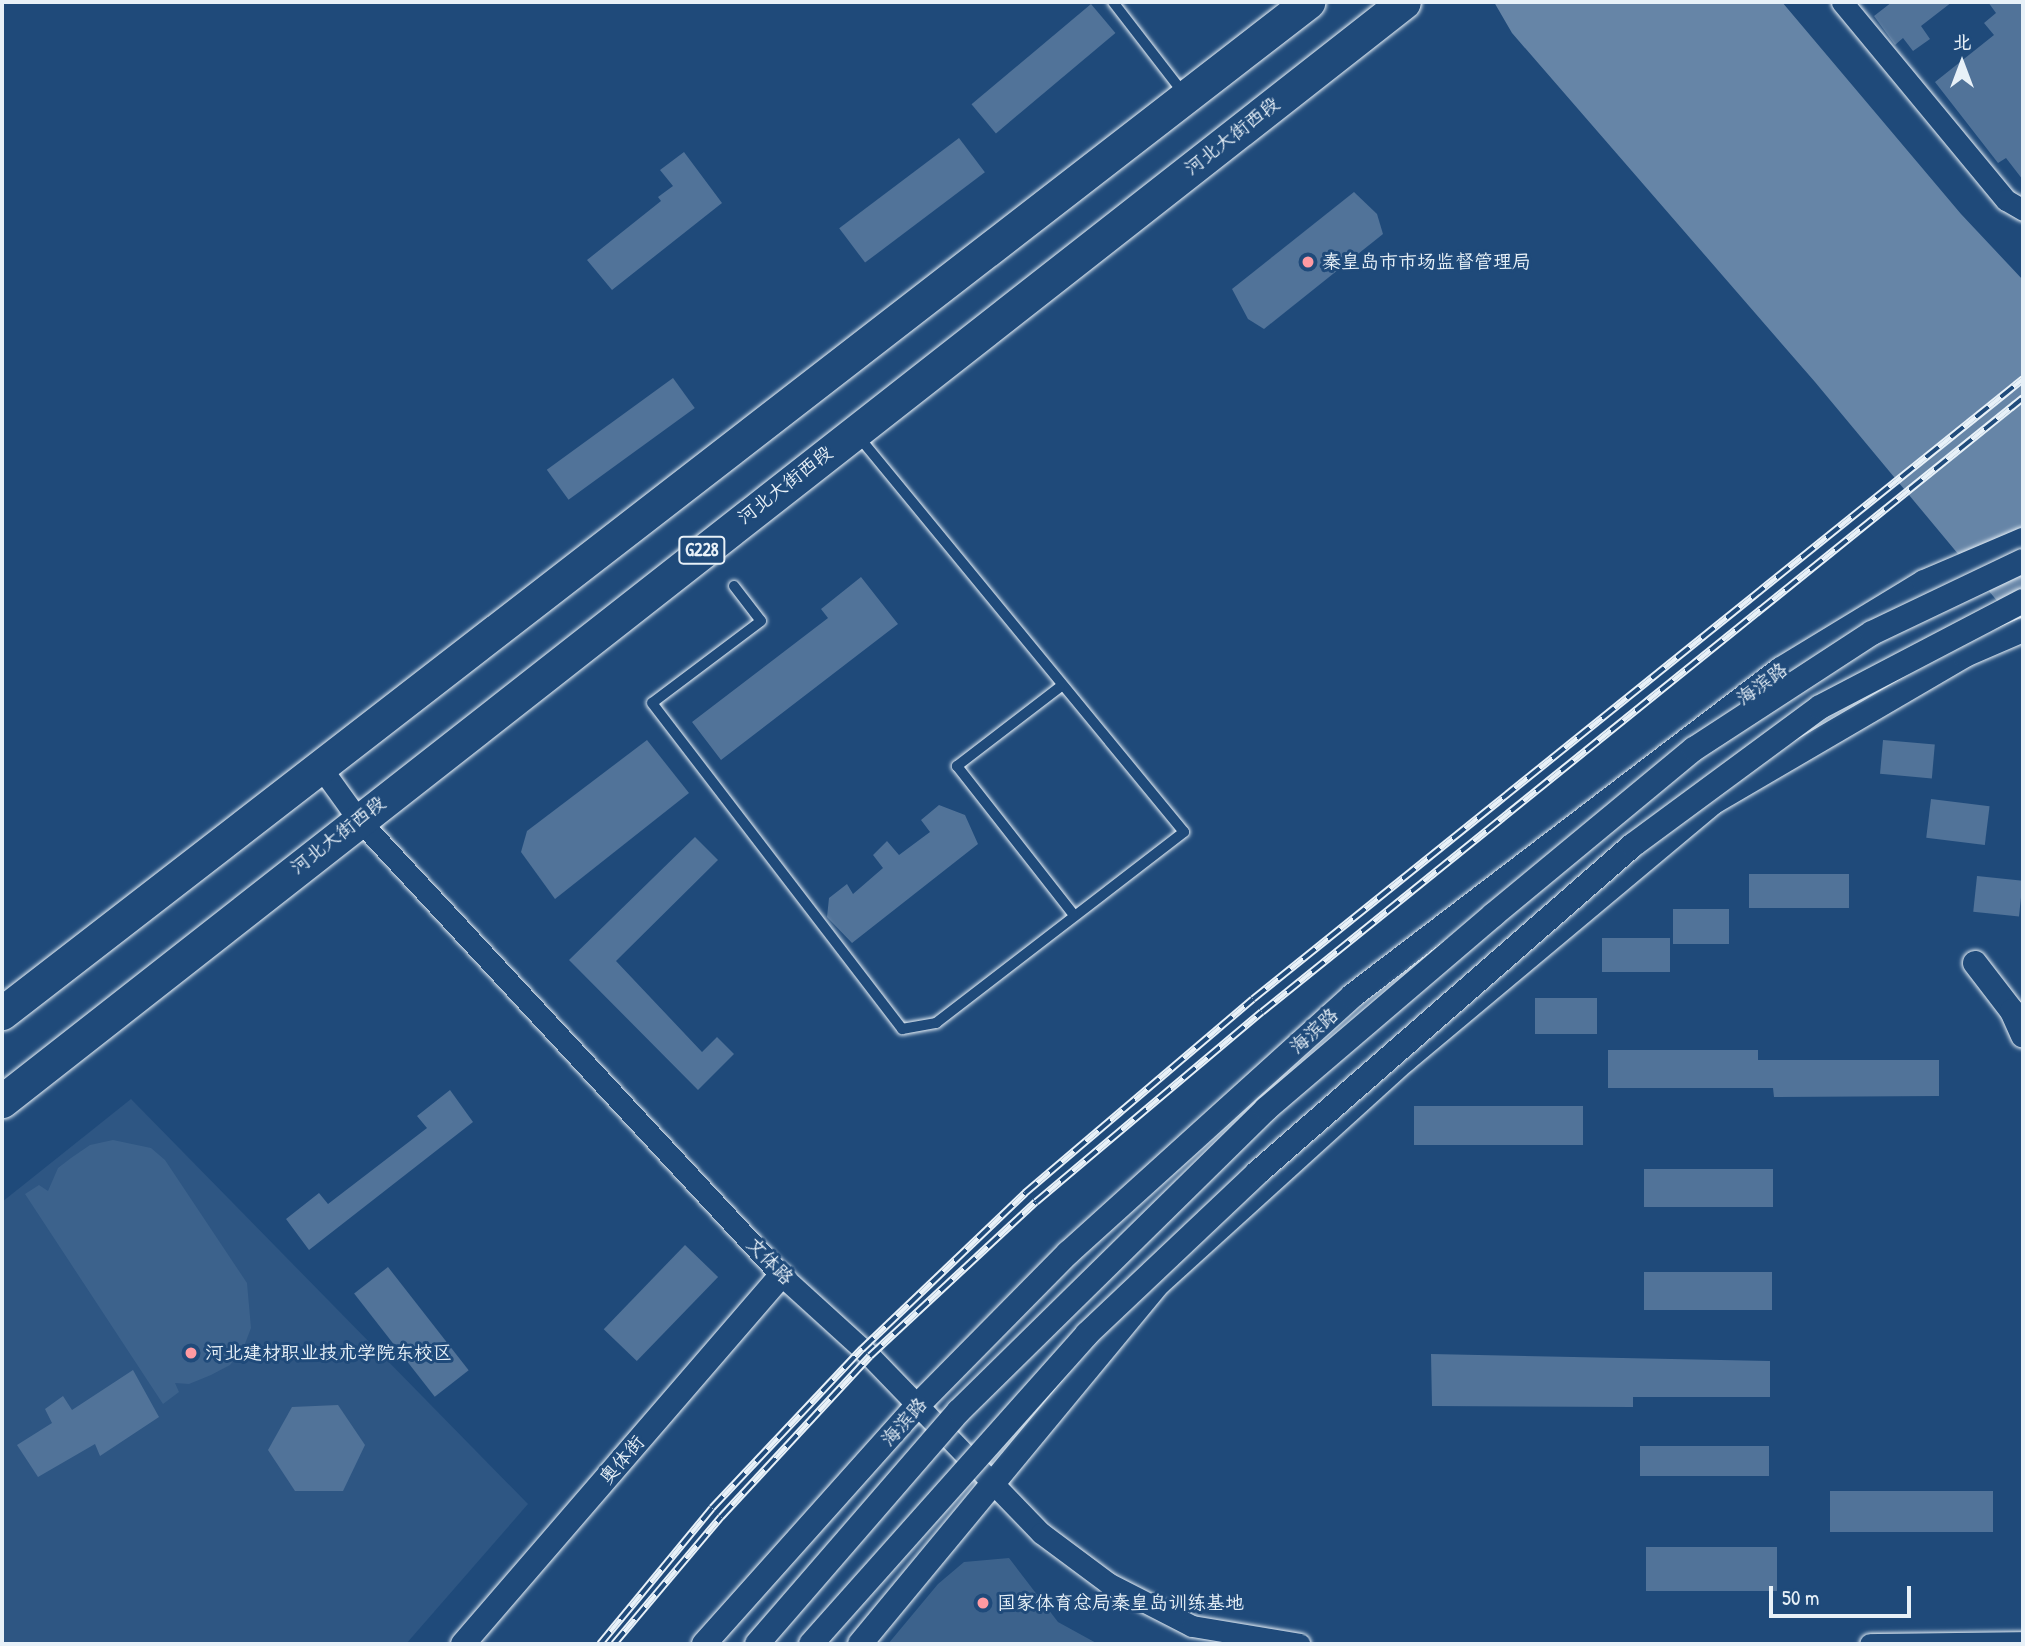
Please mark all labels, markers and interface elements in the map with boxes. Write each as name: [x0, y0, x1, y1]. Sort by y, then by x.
north arrow: [1927, 28, 1997, 98]
text: 北: [1952, 29, 1972, 55]
street label: 河北大街西段: [1180, 92, 1284, 180]
place label: 秦皇岛市市场监督管理局: [1322, 251, 1531, 273]
marker: 秦皇岛市市场监督管理局: [1300, 254, 1316, 270]
street label: 河北大街西段: [733, 441, 837, 529]
road number: G228: [678, 536, 726, 564]
street label: 海滨路: [1732, 658, 1792, 710]
street label: 河北大街西段: [286, 791, 390, 879]
street label: 海滨路: [1285, 1003, 1343, 1059]
street label: 文体路: [742, 1233, 798, 1289]
place label: 河北建材职业技术学院东校区: [205, 1342, 452, 1364]
marker: 河北建材职业技术学院东校区: [183, 1345, 199, 1361]
street label: 海滨路: [876, 1393, 932, 1451]
street label: 奥体街: [595, 1431, 649, 1489]
scale bar: [1773, 1572, 1915, 1616]
text: 50 m: [1782, 1583, 1819, 1612]
place label: 国家体育总局秦皇岛训练基地: [997, 1592, 1244, 1614]
marker: 国家体育总局秦皇岛训练基地: [975, 1595, 991, 1611]

